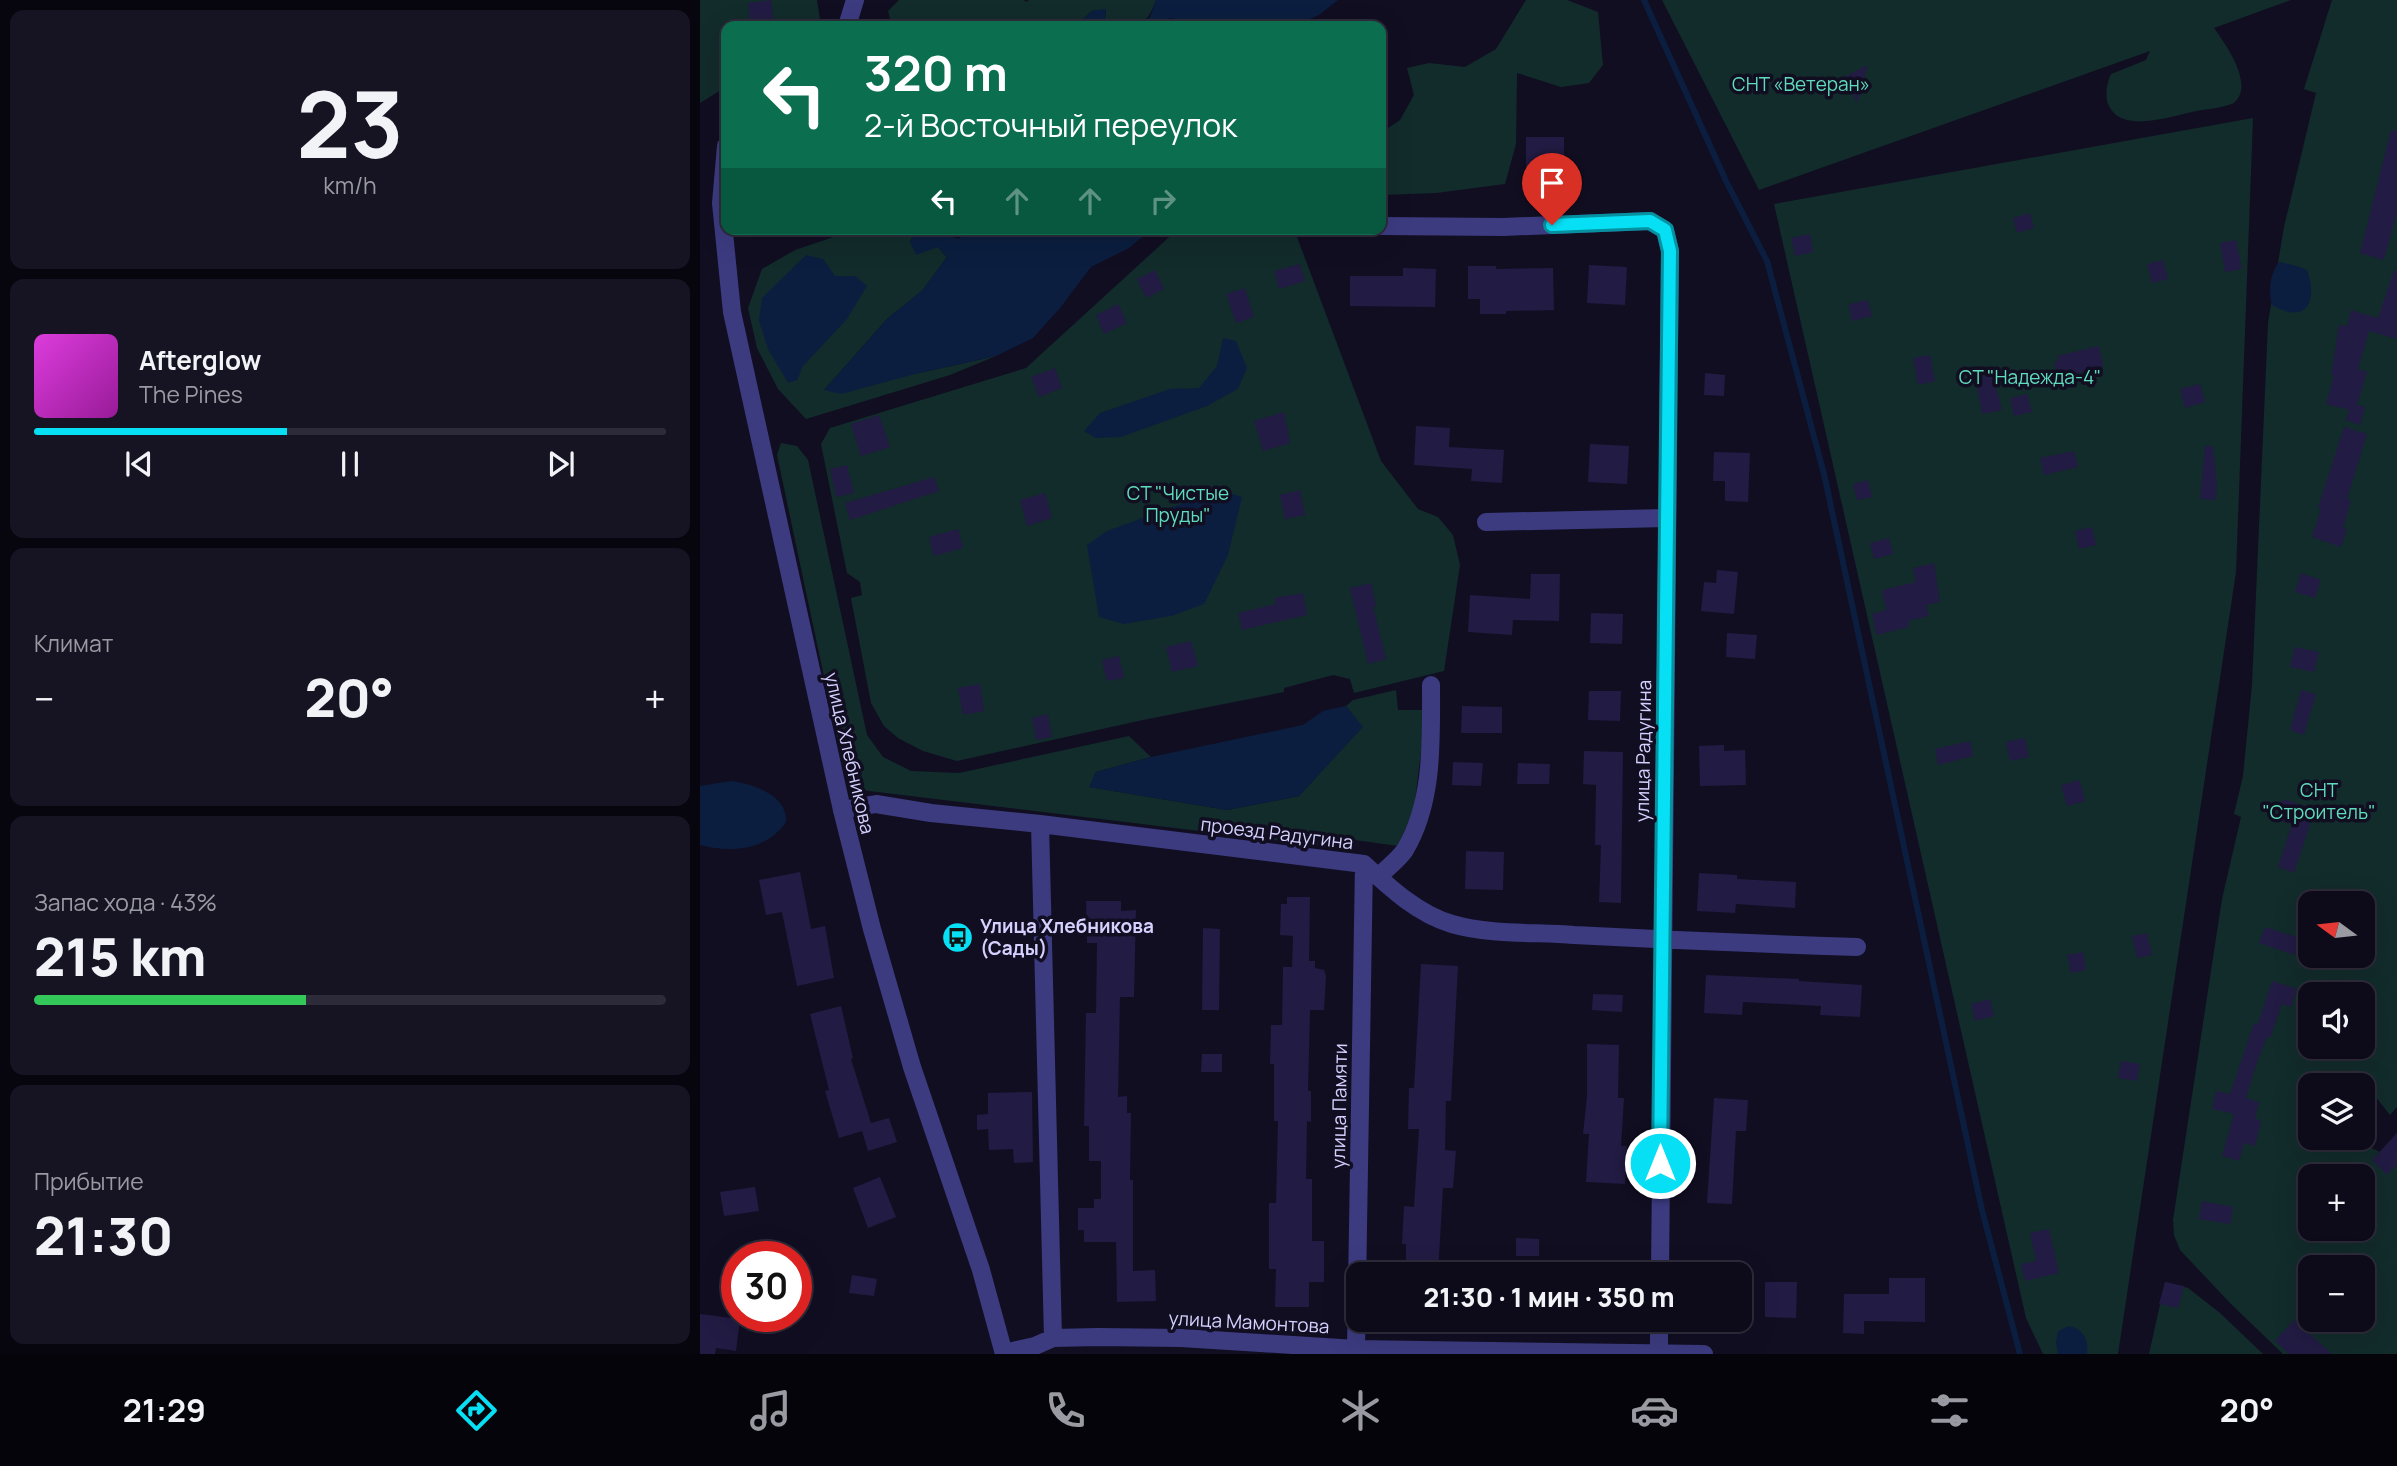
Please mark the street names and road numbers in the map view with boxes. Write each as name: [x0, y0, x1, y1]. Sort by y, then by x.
street label: улица Хлебникова: [819, 670, 881, 836]
street label: улица Радугина: [1629, 680, 1657, 822]
street label: проезд Радугина: [1199, 811, 1355, 855]
street label: улица Памяти: [1325, 1043, 1353, 1169]
street label: улица Мамонтова: [1168, 1305, 1330, 1339]

